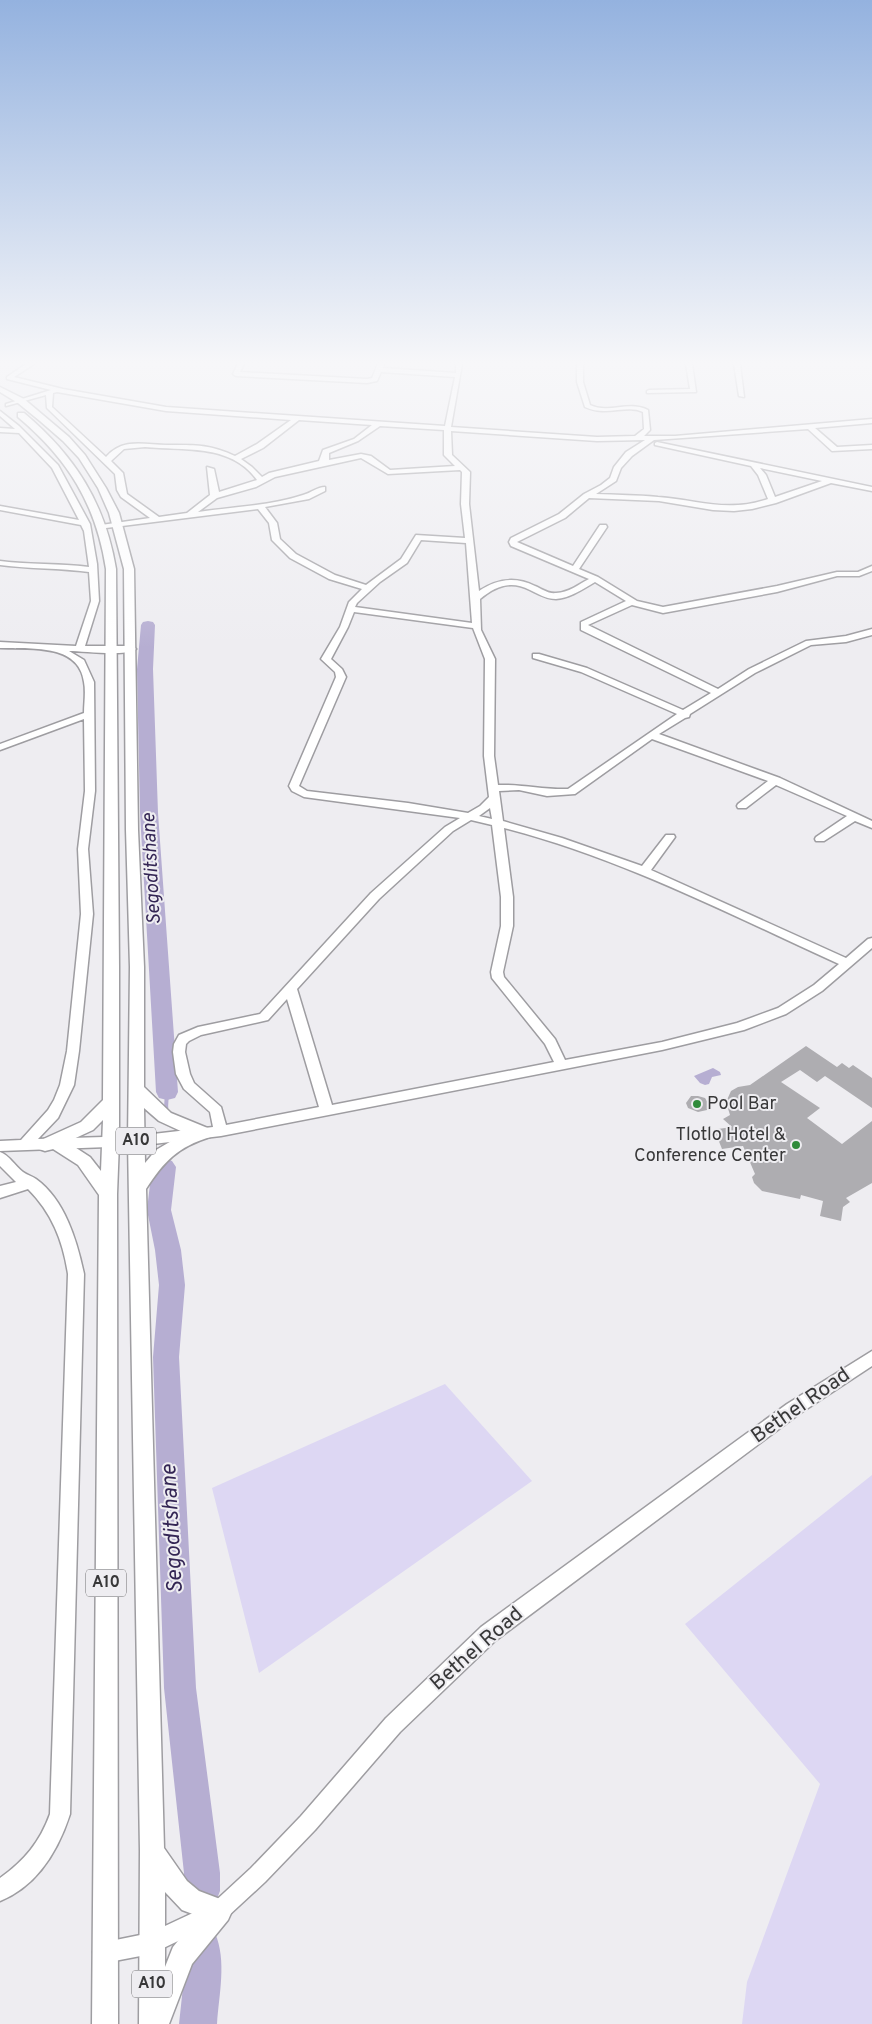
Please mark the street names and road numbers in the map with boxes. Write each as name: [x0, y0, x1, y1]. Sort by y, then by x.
road number: A10: [116, 1128, 156, 1154]
street label: Bethel Road: [746, 1362, 856, 1450]
road number: A10: [86, 1570, 126, 1596]
street label: Bethel Road: [425, 1601, 529, 1697]
road number: A10: [132, 1970, 172, 1998]

